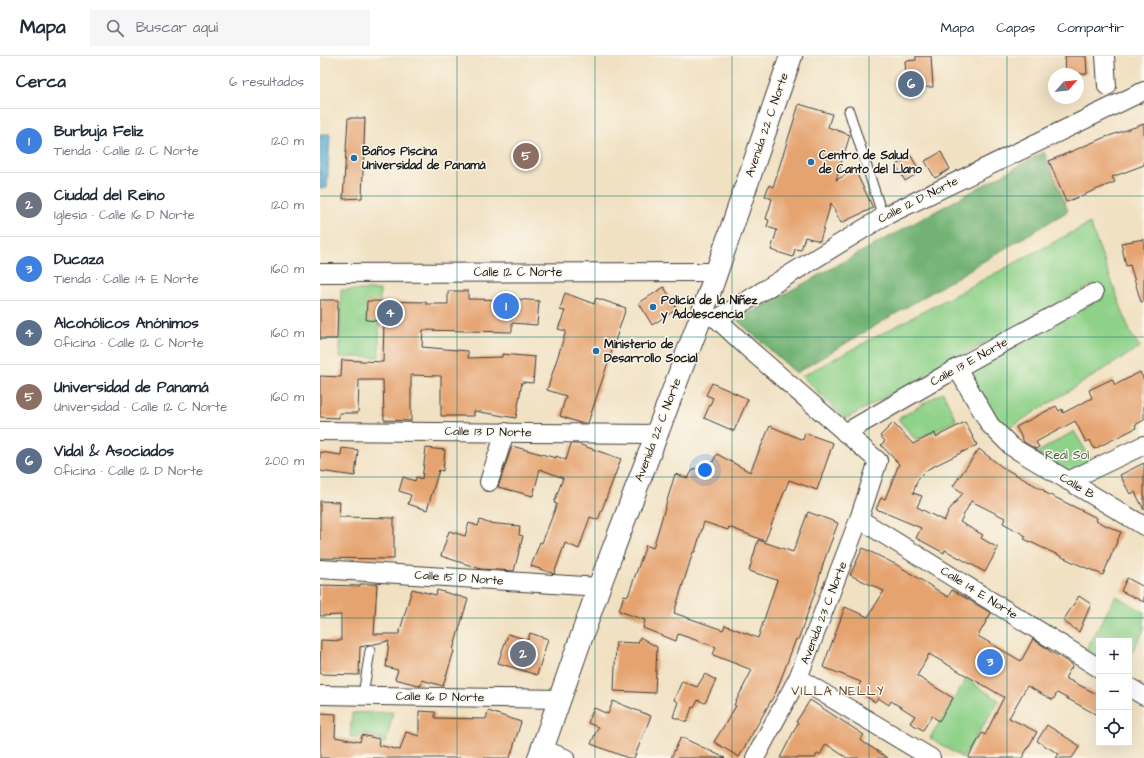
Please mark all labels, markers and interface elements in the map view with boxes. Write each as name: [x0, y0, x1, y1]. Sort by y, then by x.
search box: [90, 10, 370, 46]
text: Mapa: [20, 14, 66, 41]
icon: search: [104, 17, 126, 39]
text: Buscar aquí: [136, 17, 218, 38]
text: Mapa: [941, 18, 974, 38]
text: Capas: [996, 18, 1035, 38]
text: Compartir: [1057, 18, 1124, 38]
north arrow: [1048, 68, 1084, 104]
pin: 6: [898, 69, 924, 99]
text: Cerca: [16, 70, 66, 94]
street label: Avenida 22 C Norte: [741, 70, 793, 179]
text: 6 resultados: [229, 73, 304, 91]
text: Burbuja Feliz: [54, 121, 143, 142]
text: 1: [28, 132, 30, 150]
text: 120 m: [271, 132, 304, 150]
pin: 5: [513, 141, 539, 171]
text: Tienda · Calle 12 C Norte: [54, 142, 199, 160]
place label: Baños Piscina Universidad de Panamá: [361, 143, 487, 174]
place label: Centro de Salud de Canto del Llano: [818, 147, 922, 178]
marker: Baños Piscina Universidad de Panamá: [349, 153, 359, 163]
marker: Centro de Salud de Canto del Llano: [806, 157, 816, 167]
street label: Calle 12 D Norte: [875, 172, 961, 227]
text: Ciudad del Reino: [54, 185, 165, 206]
text: 2: [25, 196, 33, 214]
text: 120 m: [271, 196, 304, 214]
text: Iglesia · Calle 16 D Norte: [54, 206, 195, 224]
text: Ducaza: [54, 249, 104, 270]
text: 3: [26, 260, 32, 278]
text: 160 m: [271, 260, 304, 278]
street label: Calle 12 C Norte: [474, 264, 563, 281]
text: Tienda · Calle 14 E Norte: [54, 270, 199, 288]
pin: 1: [493, 291, 519, 321]
place label: Policía de la Niñez y Adolescencia: [661, 292, 759, 324]
pin: 4: [377, 298, 403, 328]
marker: Policía de la Niñez y Adolescencia: [648, 302, 658, 312]
text: Alcohólicos Anónimos: [54, 313, 199, 334]
text: 4: [25, 324, 33, 342]
text: 160 m: [271, 324, 304, 342]
street label: Calle 13 E Norte: [927, 333, 1011, 390]
text: Oficina · Calle 12 C Norte: [54, 334, 204, 352]
place label: Ministerio de Desarrollo Social: [604, 336, 698, 367]
marker: Ministerio de Desarrollo Social: [591, 346, 601, 356]
street label: Avenida 22 C Norte: [630, 375, 686, 484]
text: Universidad de Panamá: [54, 377, 209, 398]
text: 5: [24, 388, 34, 406]
text: 160 m: [271, 388, 304, 406]
text: Universidad · Calle 12 C Norte: [54, 398, 227, 416]
street label: Calle 13 D Norte: [444, 423, 532, 441]
text: Vidal & Asociados: [54, 441, 174, 462]
park label: Real Sol: [1045, 447, 1089, 464]
text: 6: [25, 452, 33, 470]
text: 200 m: [265, 452, 304, 470]
your location: [695, 460, 715, 480]
text: Oficina · Calle 12 D Norte: [54, 462, 203, 480]
street label: Calle B: [1056, 469, 1098, 503]
street label: Avenida 23 C Norte: [797, 559, 852, 667]
street label: Calle 14 E Norte: [937, 562, 1021, 624]
street label: Calle 15 D Norte: [414, 566, 505, 590]
map controls: [1096, 638, 1132, 746]
button: +: [1096, 638, 1132, 674]
pin: 2: [510, 639, 536, 669]
pin: 3: [977, 647, 1003, 677]
button: −: [1096, 674, 1132, 710]
district label: VILLA NELLY: [791, 682, 885, 700]
street label: Calle 16 D Norte: [396, 688, 485, 706]
button: locate: [1096, 710, 1132, 746]

